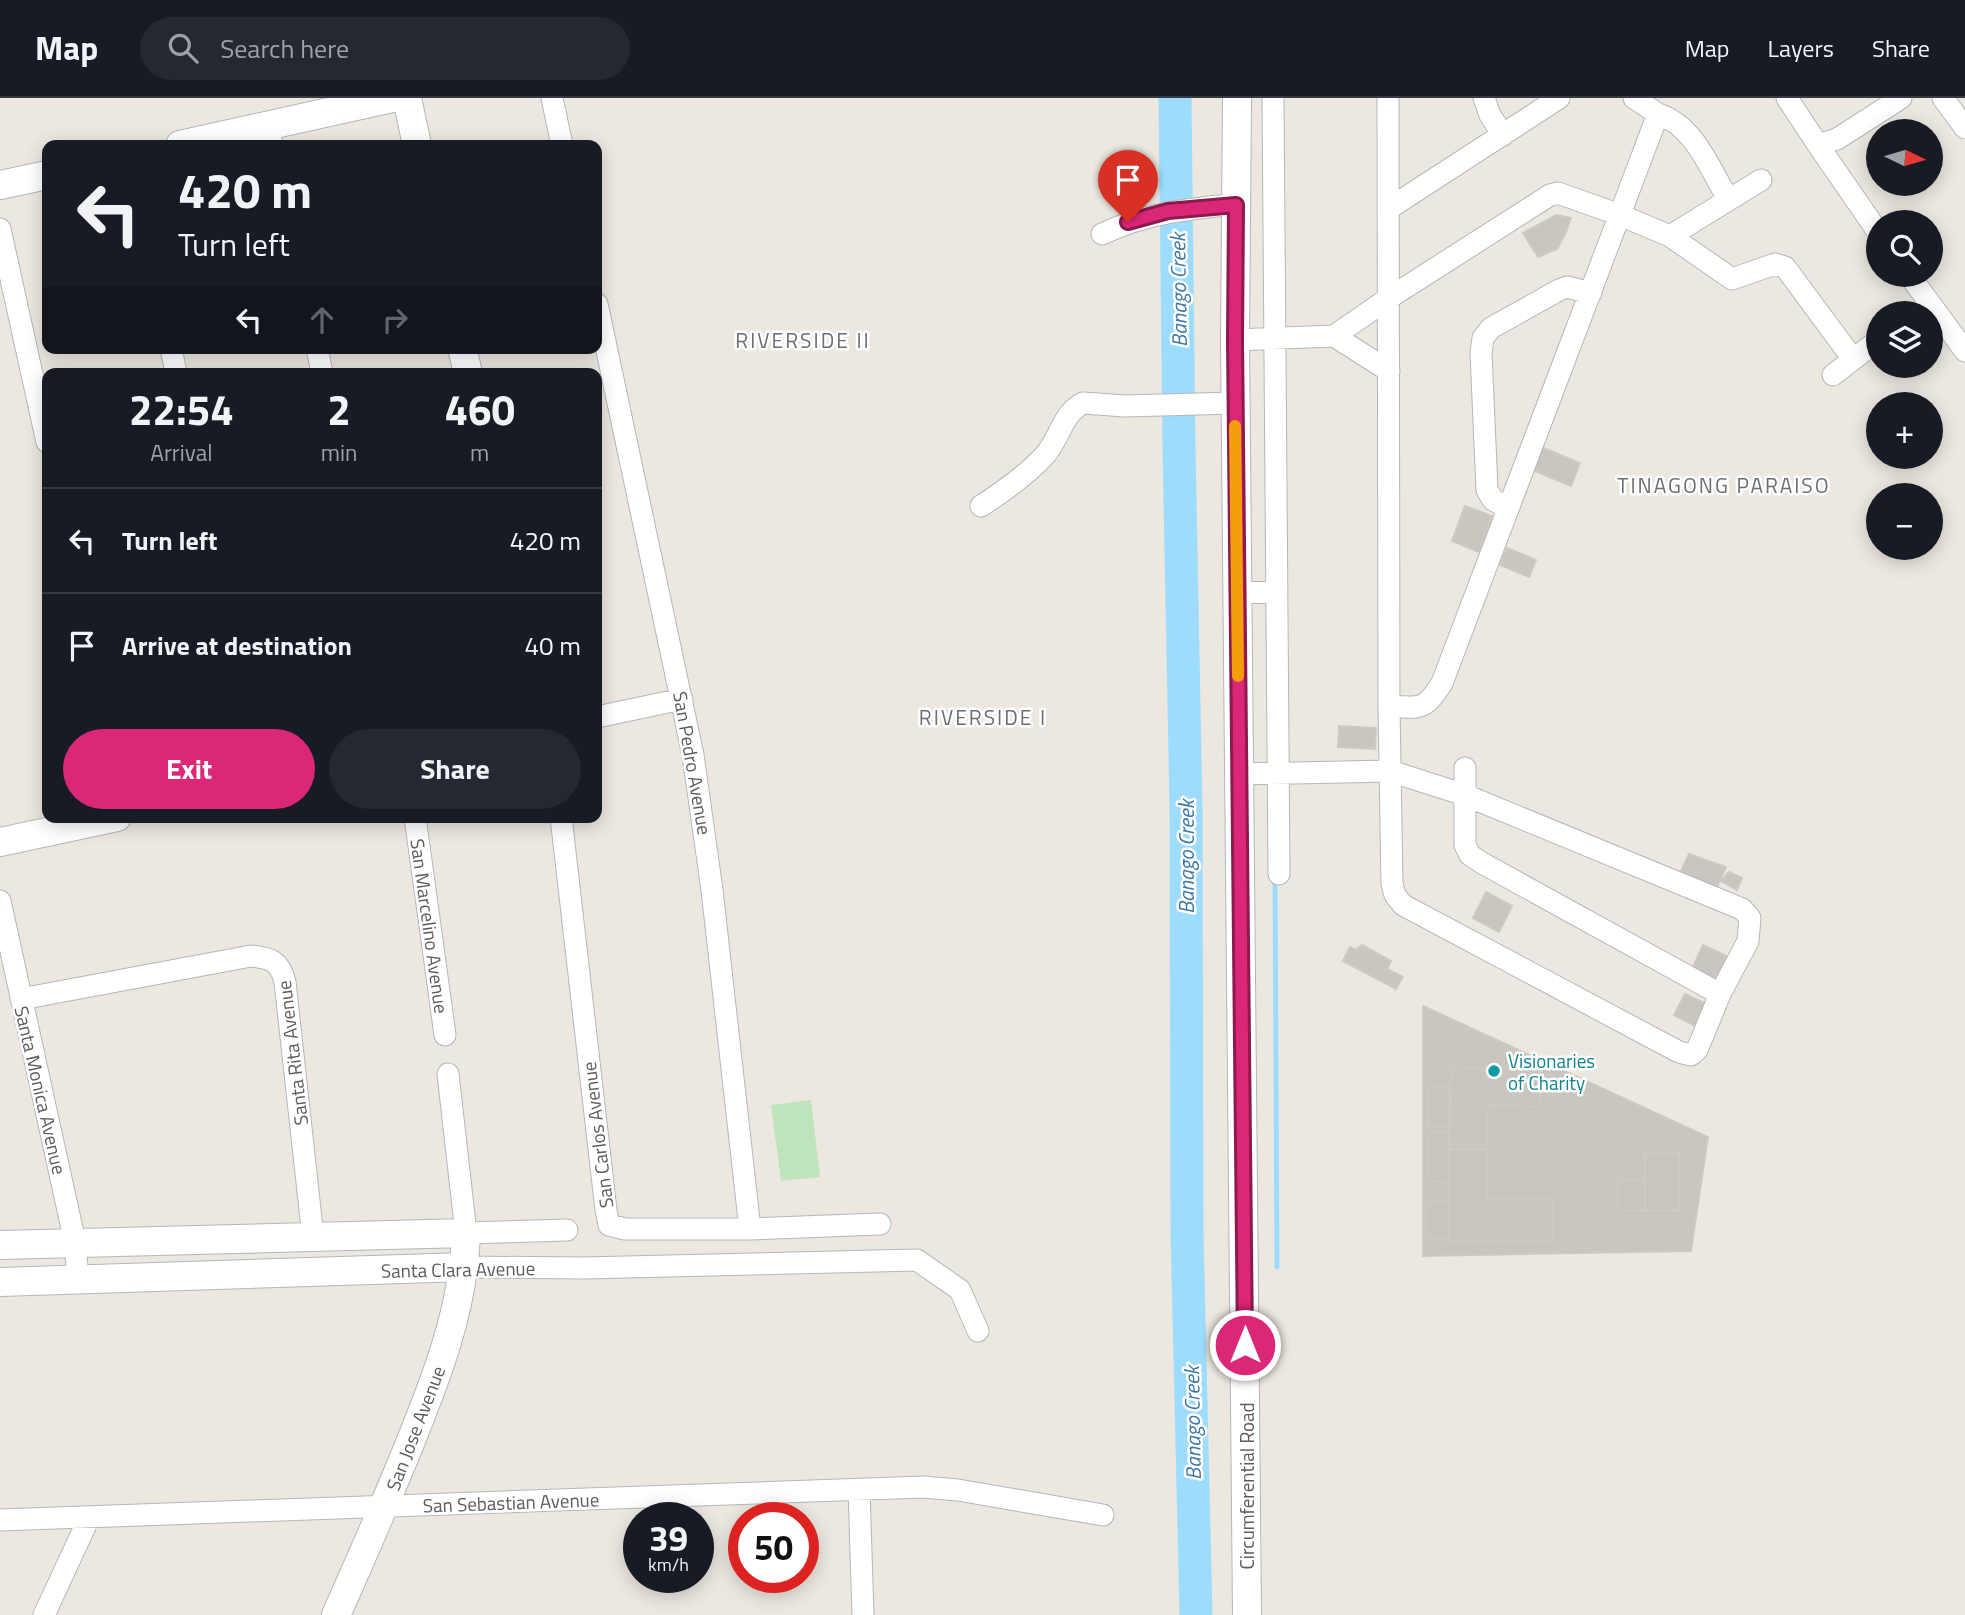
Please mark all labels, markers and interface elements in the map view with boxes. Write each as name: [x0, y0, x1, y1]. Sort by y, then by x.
search box: [140, 17, 630, 80]
text: Map: [35, 23, 98, 73]
icon: search: [164, 29, 202, 67]
text: Search here: [220, 29, 349, 68]
text: Map: [1685, 30, 1730, 66]
text: Layers: [1768, 30, 1834, 66]
text: Share: [1872, 30, 1930, 66]
north arrow: [1866, 119, 1942, 196]
map controls: [1866, 119, 1943, 560]
pin: [1098, 150, 1158, 222]
text: 420 m: [178, 152, 312, 227]
icon: arrive: [1109, 161, 1147, 199]
icon: left: [63, 168, 154, 259]
button: search: [1866, 210, 1943, 287]
text: Turn left: [178, 220, 290, 268]
water label: Banago Creek: [1161, 230, 1195, 347]
icon: left: [230, 301, 268, 339]
icon: ahead: [303, 301, 341, 339]
icon: right: [376, 301, 414, 339]
button: layers: [1866, 301, 1943, 378]
district label: RIVERSIDE II: [735, 324, 871, 356]
text: 22:54: [129, 377, 234, 441]
text: 2: [327, 377, 351, 441]
text: 460: [444, 377, 515, 441]
button: +: [1866, 392, 1943, 469]
text: Arrival: [150, 435, 213, 470]
text: min: [321, 435, 357, 470]
text: m: [470, 435, 489, 470]
district label: TINAGONG PARAISO: [1617, 469, 1831, 501]
button: −: [1866, 483, 1943, 560]
text: Turn left: [122, 521, 217, 560]
text: 420 m: [510, 521, 581, 560]
icon: left: [63, 522, 101, 560]
text: Arrive at destination: [122, 626, 352, 665]
text: 40 m: [524, 626, 581, 665]
icon: arrive: [63, 627, 101, 665]
street label: San Pedro Avenue: [666, 689, 720, 837]
district label: RIVERSIDE I: [919, 701, 1047, 733]
button: Exit: [63, 729, 315, 809]
button: Share: [329, 729, 581, 809]
water label: Banago Creek: [1170, 797, 1202, 914]
street label: San Marcelino Avenue: [403, 837, 457, 1015]
street label: Santa Rita Avenue: [269, 979, 315, 1127]
street label: Santa Monica Avenue: [8, 1003, 74, 1177]
place label: Visionaries of Charity: [1508, 1046, 1595, 1097]
street label: San Carlos Avenue: [574, 1060, 620, 1210]
marker: Visionaries of Charity: [1486, 1063, 1502, 1079]
street label: Santa Clara Avenue: [381, 1253, 535, 1285]
position arrow: [1208, 1308, 1282, 1382]
street label: San Jose Avenue: [378, 1361, 452, 1495]
water label: Banago Creek: [1175, 1363, 1209, 1480]
street label: Circumferential Road: [1232, 1402, 1261, 1570]
street label: San Sebastian Avenue: [422, 1484, 600, 1520]
speed limit sign: 50: [728, 1502, 819, 1593]
text: 39: [649, 1511, 688, 1565]
text: km/h: [648, 1551, 689, 1578]

